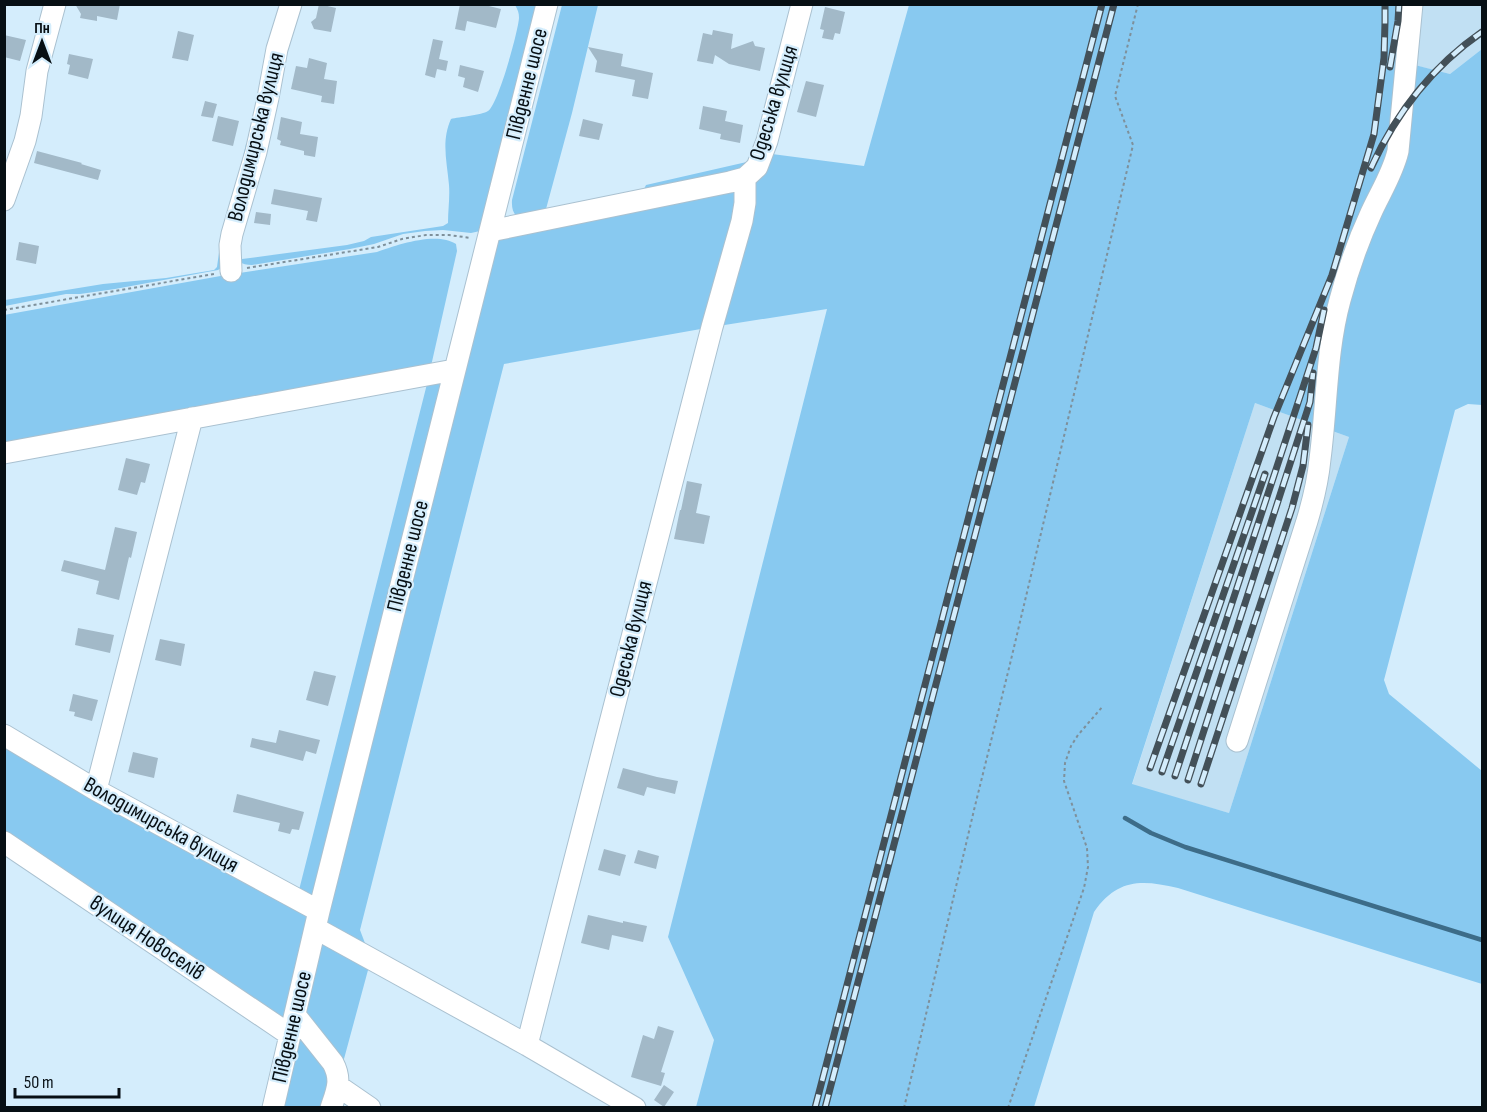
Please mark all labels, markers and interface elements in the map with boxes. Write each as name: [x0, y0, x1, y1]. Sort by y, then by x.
north arrow: [12, 12, 72, 72]
text: Пн: [34, 19, 50, 38]
street label: Південне шосе: [500, 26, 554, 142]
street label: Одеська вулиця: [744, 42, 804, 164]
street label: Володимирська вулиця: [222, 50, 290, 224]
street label: Південне шосе: [381, 498, 435, 614]
street label: Одеська вулиця: [604, 578, 658, 700]
street label: Володимирська вулиця: [79, 771, 243, 879]
street label: вулиця Новоселів: [84, 890, 210, 986]
street label: Південне шосе: [266, 969, 318, 1085]
scale bar: [15, 1061, 118, 1099]
text: 50 m: [24, 1072, 54, 1093]

